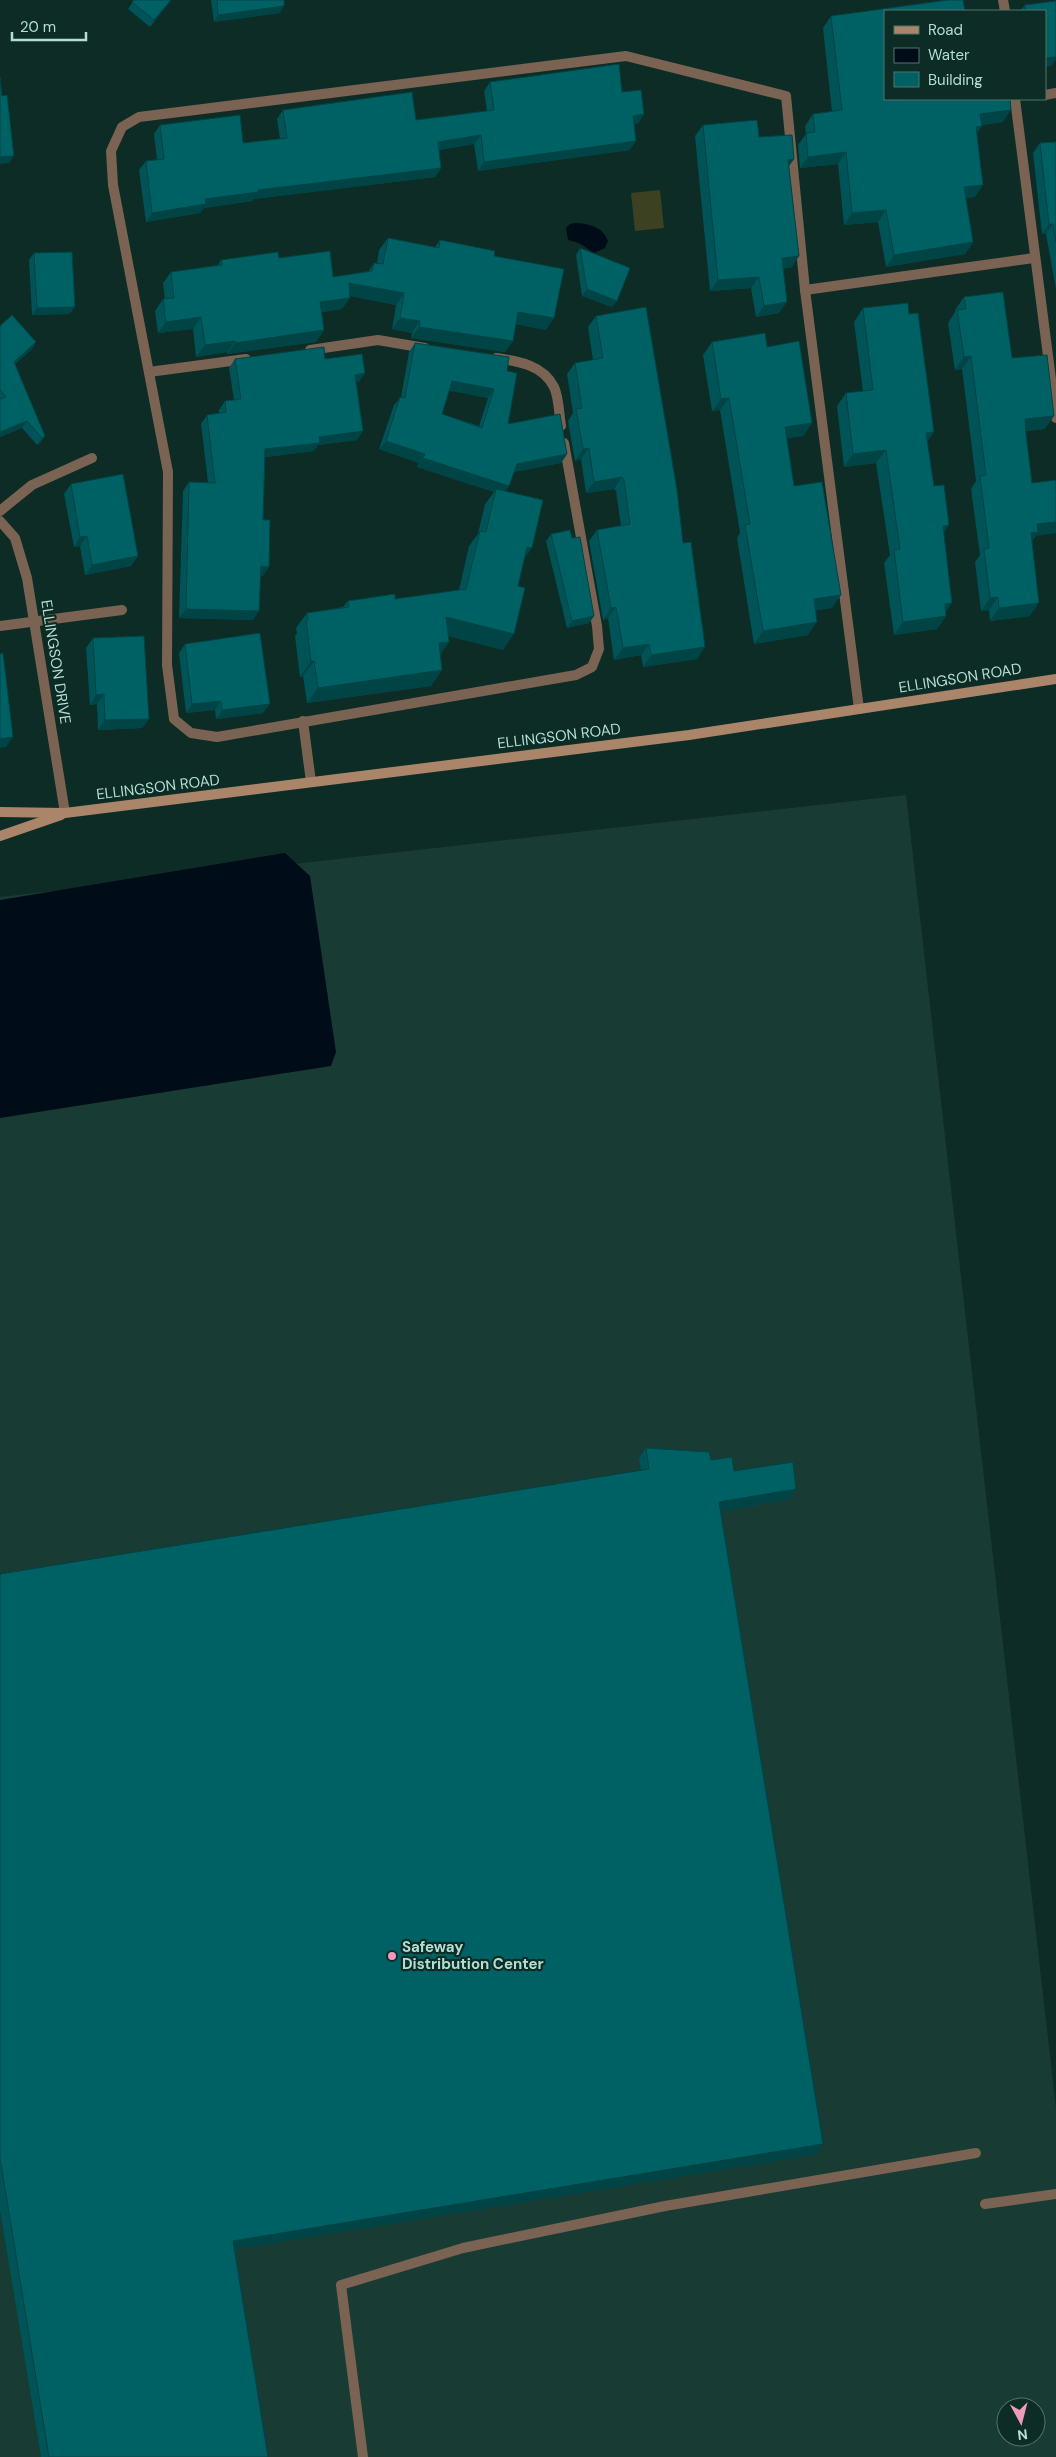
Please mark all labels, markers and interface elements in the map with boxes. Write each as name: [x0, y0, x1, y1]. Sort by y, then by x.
scale bar: [12, 10, 86, 42]
legend: [884, 10, 1046, 100]
text: 20 m: [20, 17, 56, 37]
text: Road: [928, 20, 963, 40]
text: Water: [928, 45, 970, 65]
text: Building: [928, 70, 983, 90]
street label: ELLINGSON DRIVE: [36, 598, 76, 726]
street label: ELLINGSON ROAD: [897, 658, 1023, 698]
street label: ELLINGSON ROAD: [496, 719, 622, 753]
street label: ELLINGSON ROAD: [95, 770, 221, 804]
place label: Safeway Distribution Center: [402, 1937, 544, 1974]
marker: Safeway Distribution Center: [386, 1950, 398, 1962]
north arrow: [996, 2397, 1046, 2447]
text: N: [1016, 2425, 1029, 2444]

